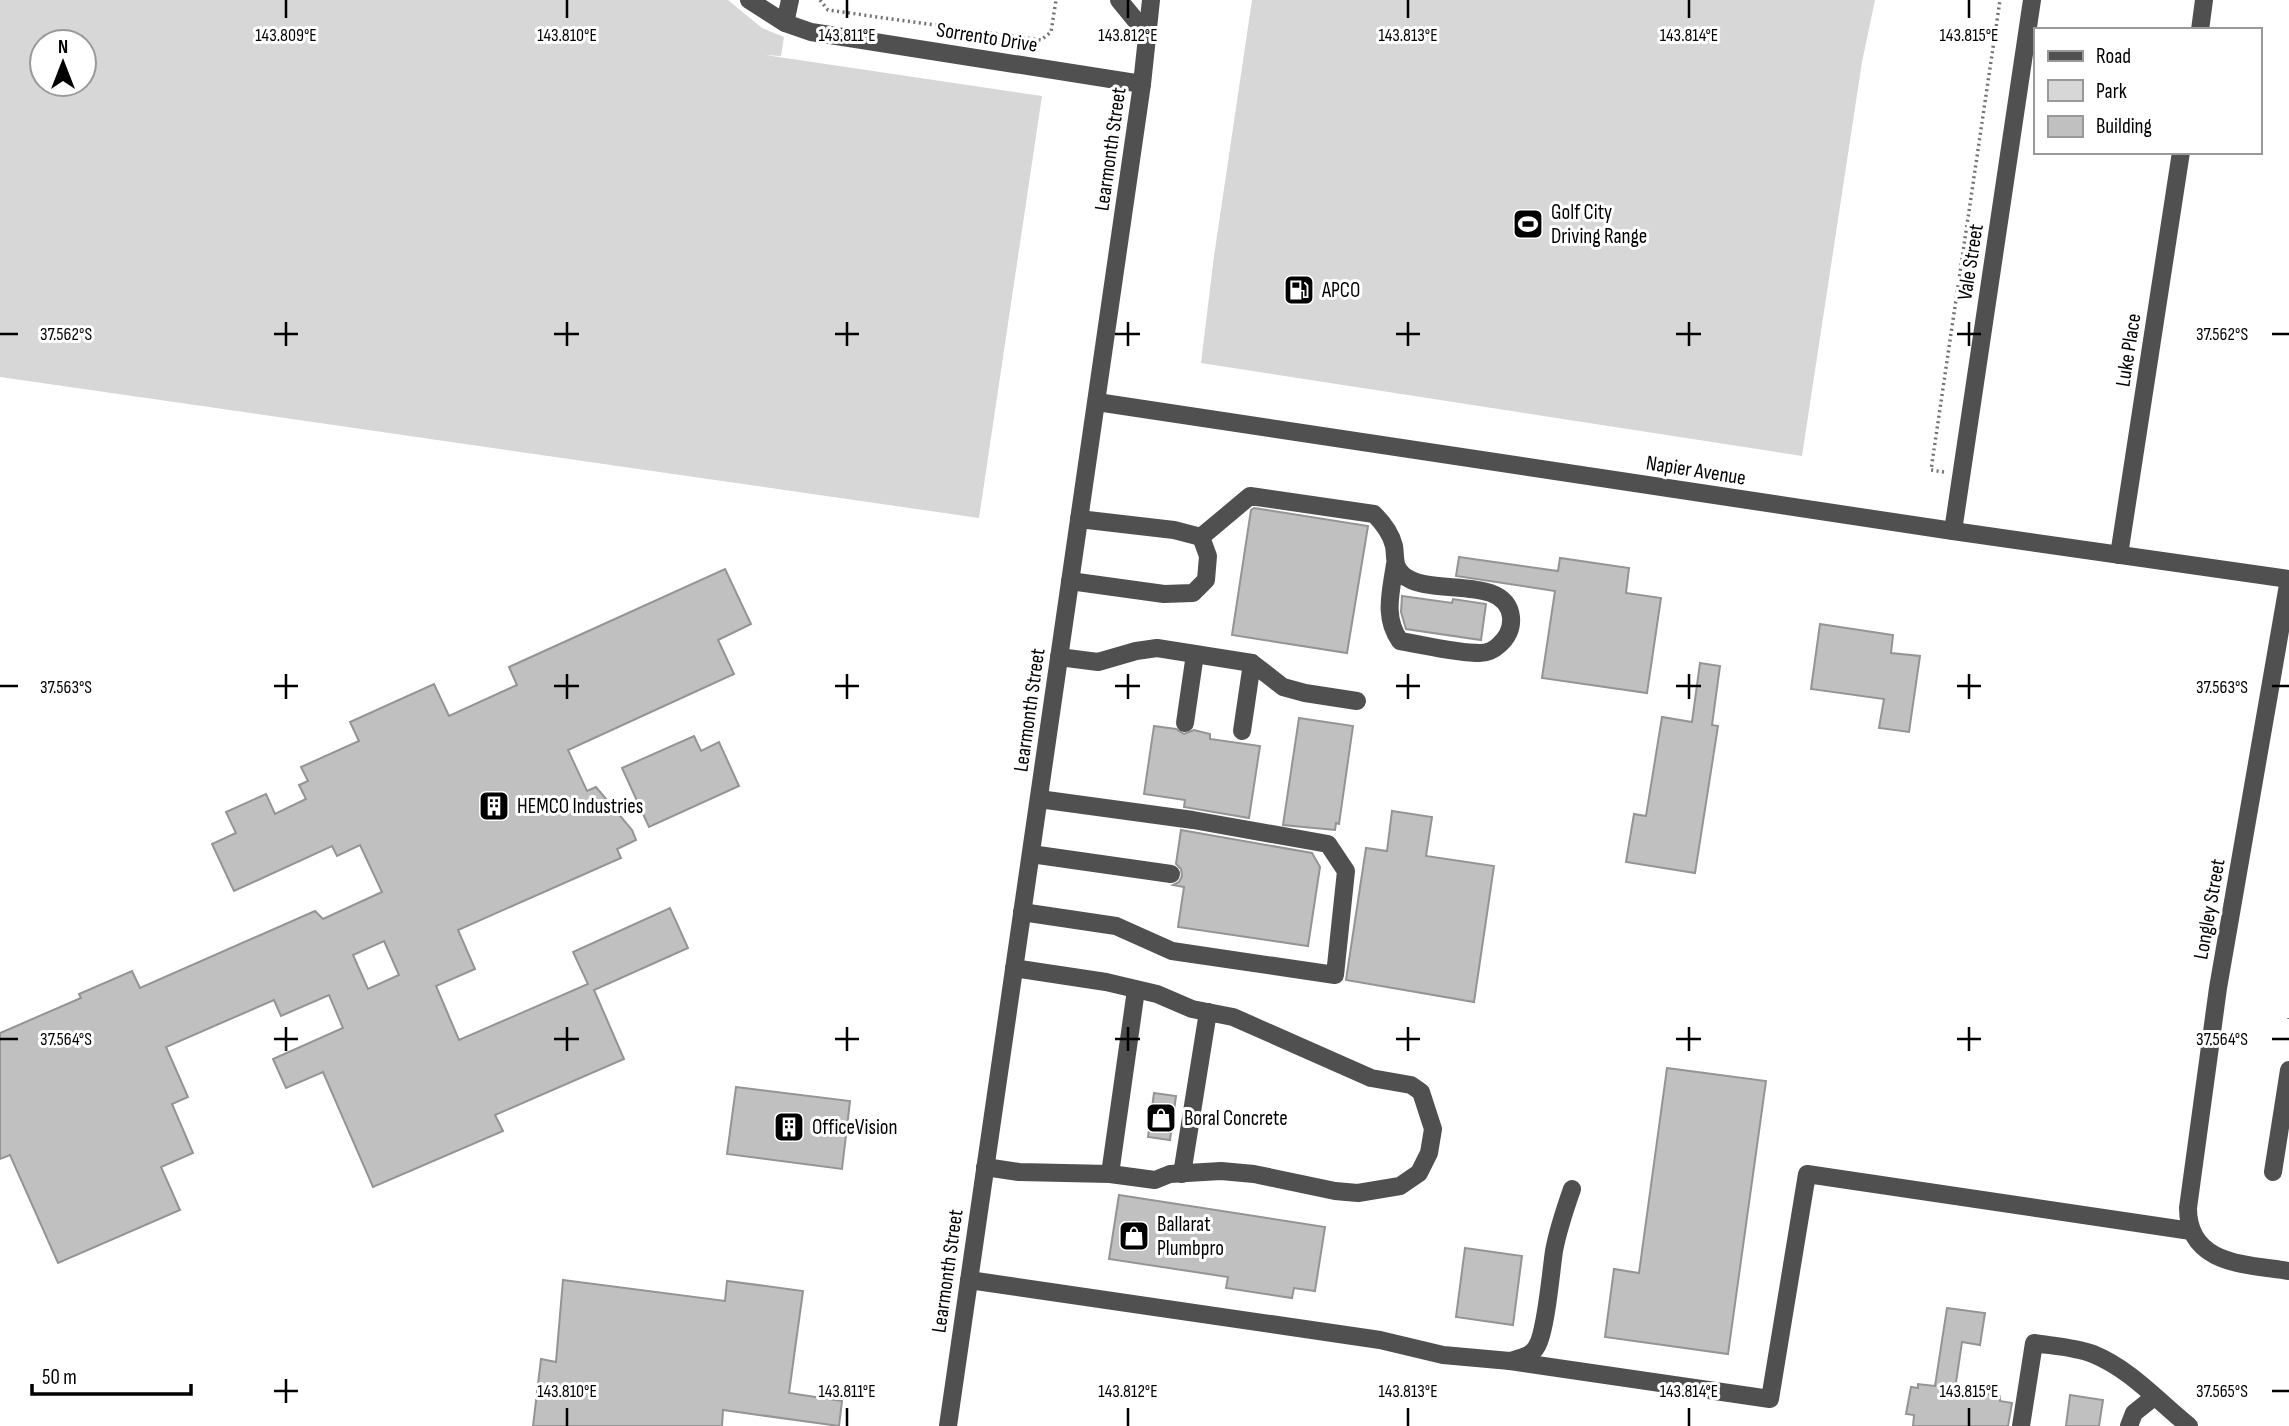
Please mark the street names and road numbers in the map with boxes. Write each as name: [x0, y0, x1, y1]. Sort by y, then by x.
street label: Sorrento Drive: [935, 17, 1039, 58]
street label: Learmonth Street: [1089, 86, 1132, 212]
street label: Vale Street: [1952, 222, 1989, 302]
street label: Luke Place: [2110, 312, 2147, 388]
street label: Napier Avenue: [1644, 450, 1748, 491]
street label: Learmonth Street: [1008, 647, 1051, 773]
street label: Longley Street: [2188, 857, 2231, 961]
street label: Learmonth Street: [926, 1208, 969, 1334]

